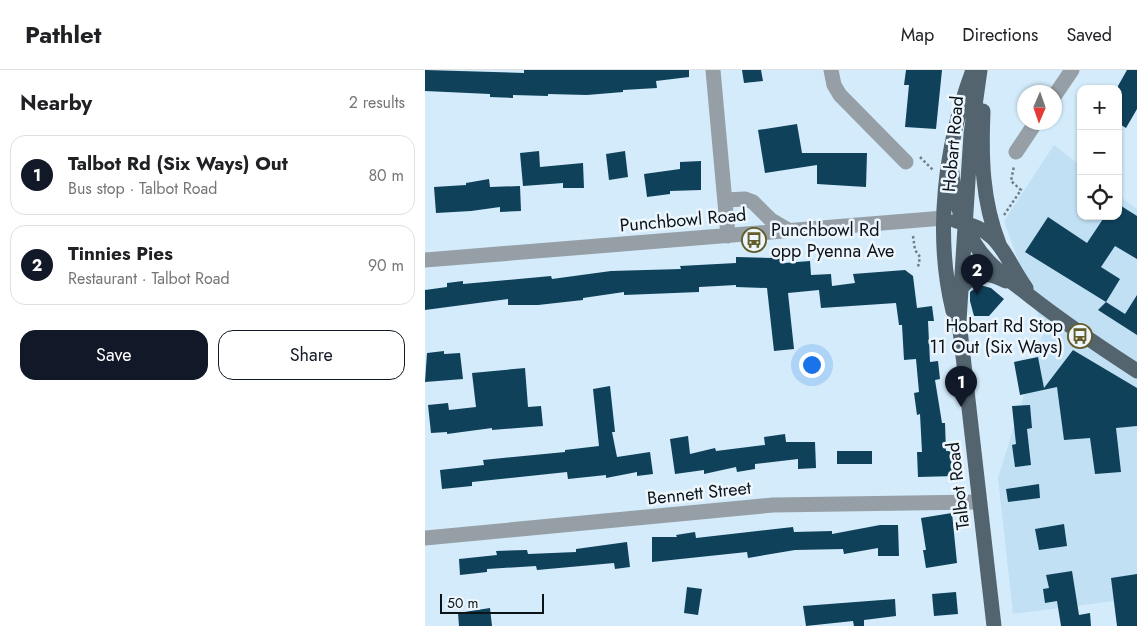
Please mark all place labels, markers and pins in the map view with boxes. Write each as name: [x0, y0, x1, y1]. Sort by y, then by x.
place label: Punchbowl Rd opp Pyenna Ave: [771, 217, 894, 264]
bus stop icon: Punchbowl Rd opp Pyenna Ave: [741, 227, 767, 253]
pin: 2: [961, 254, 993, 295]
place label: Hobart Rd Stop 11 Out (Six Ways): [930, 313, 1063, 360]
bus stop icon: Hobart Rd Stop 11 Out (Six Ways): [1067, 323, 1093, 349]
pin: 1: [945, 366, 977, 407]

